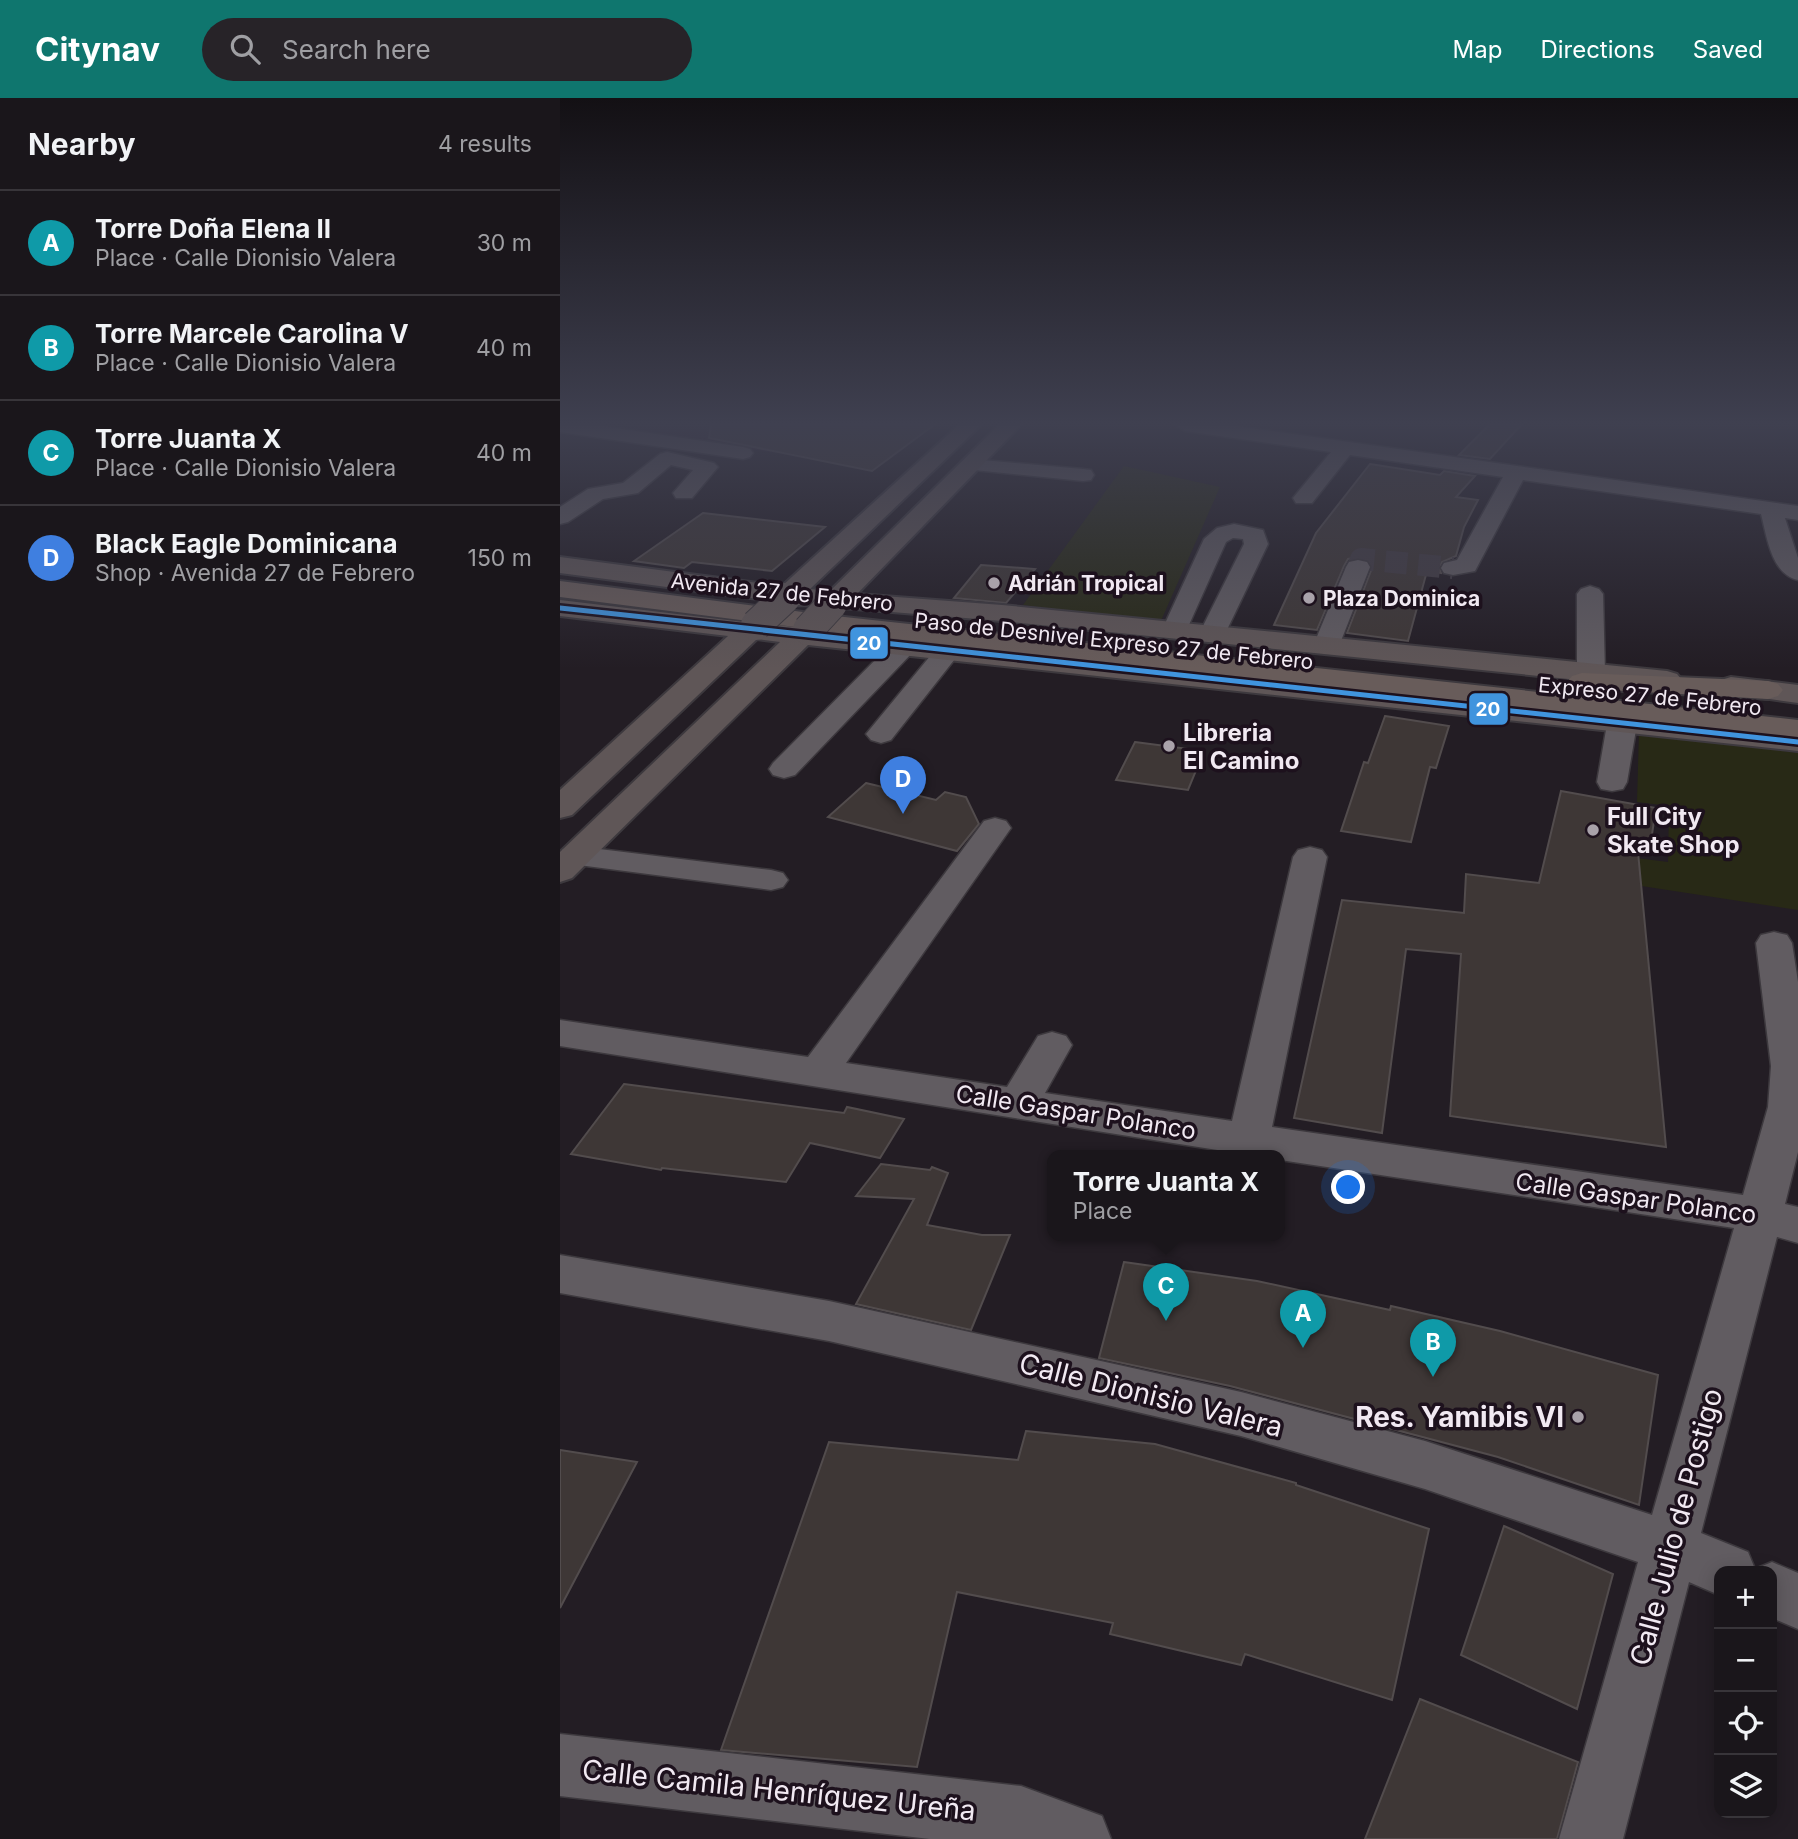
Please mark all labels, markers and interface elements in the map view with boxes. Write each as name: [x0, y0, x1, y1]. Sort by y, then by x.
search box: [202, 18, 692, 81]
text: Citynav: [35, 29, 160, 69]
icon: search: [226, 30, 264, 68]
text: Search here: [282, 34, 431, 65]
text: Map: [1453, 35, 1502, 64]
text: Directions: [1540, 35, 1655, 64]
text: Saved: [1693, 35, 1763, 64]
text: Nearby: [28, 126, 136, 162]
text: 4 results: [438, 130, 532, 158]
text: Torre Doña Elena II: [95, 213, 331, 244]
text: A: [42, 229, 60, 257]
text: 30 m: [477, 229, 532, 257]
text: Place · Calle Dionisio Valera: [95, 244, 396, 272]
text: Torre Marcele Carolina V: [95, 318, 409, 349]
text: B: [43, 334, 59, 362]
text: 40 m: [476, 334, 532, 362]
text: Place · Calle Dionisio Valera: [95, 349, 396, 377]
text: Torre Juanta X: [95, 423, 281, 454]
text: C: [42, 439, 60, 467]
text: 40 m: [476, 439, 532, 467]
text: Place · Calle Dionisio Valera: [95, 454, 396, 482]
text: Black Eagle Dominicana: [95, 528, 398, 559]
text: D: [43, 544, 59, 572]
text: 150 m: [468, 544, 532, 572]
text: Shop · Avenida 27 de Febrero: [95, 559, 415, 587]
street label: Avenida 27 de Febrero: [670, 568, 894, 616]
place label: Adrián Tropical: [1008, 571, 1164, 596]
marker: Adrián Tropical: [986, 575, 1002, 591]
place label: Plaza Dominica: [1323, 586, 1480, 611]
marker: Plaza Dominica: [1301, 590, 1317, 606]
street label: Paso de Desnivel Expreso 27 de Febrero: [913, 608, 1315, 674]
line badge: 20: [849, 626, 889, 660]
text: 20: [857, 632, 881, 655]
street label: Expreso 27 de Febrero: [1537, 672, 1763, 720]
line badge: 20: [1468, 692, 1509, 726]
text: 20: [1476, 698, 1500, 721]
place label: Libreria El Camino: [1183, 718, 1300, 775]
marker: Libreria El Camino: [1161, 738, 1177, 754]
pin: D: [880, 756, 926, 814]
place label: Full City Skate Shop: [1607, 802, 1740, 859]
marker: Full City Skate Shop: [1585, 822, 1601, 838]
street label: Calle Gaspar Polanco: [954, 1079, 1198, 1145]
popup: [1047, 1150, 1285, 1241]
text: Torre Juanta X: [1073, 1166, 1259, 1197]
street label: Calle Gaspar Polanco: [1514, 1167, 1758, 1229]
your location: [1331, 1170, 1365, 1204]
text: Place: [1073, 1197, 1133, 1225]
pin: C: [1143, 1263, 1189, 1321]
pin: A: [1280, 1290, 1326, 1348]
pin: B: [1410, 1319, 1456, 1377]
street label: Calle Dionisio Valera: [1016, 1346, 1286, 1444]
street label: Calle Julio de Postigo: [1623, 1385, 1729, 1669]
place label: Res. Yamibis VI: [1355, 1400, 1564, 1434]
marker: Res. Yamibis VI: [1570, 1409, 1586, 1425]
map controls: [1714, 1566, 1777, 1818]
button: +: [1714, 1566, 1777, 1629]
button: −: [1714, 1629, 1777, 1692]
button: locate: [1714, 1692, 1777, 1755]
street label: Calle Camila Henríquez Ureña: [580, 1752, 978, 1828]
button: layers: [1714, 1755, 1777, 1818]

